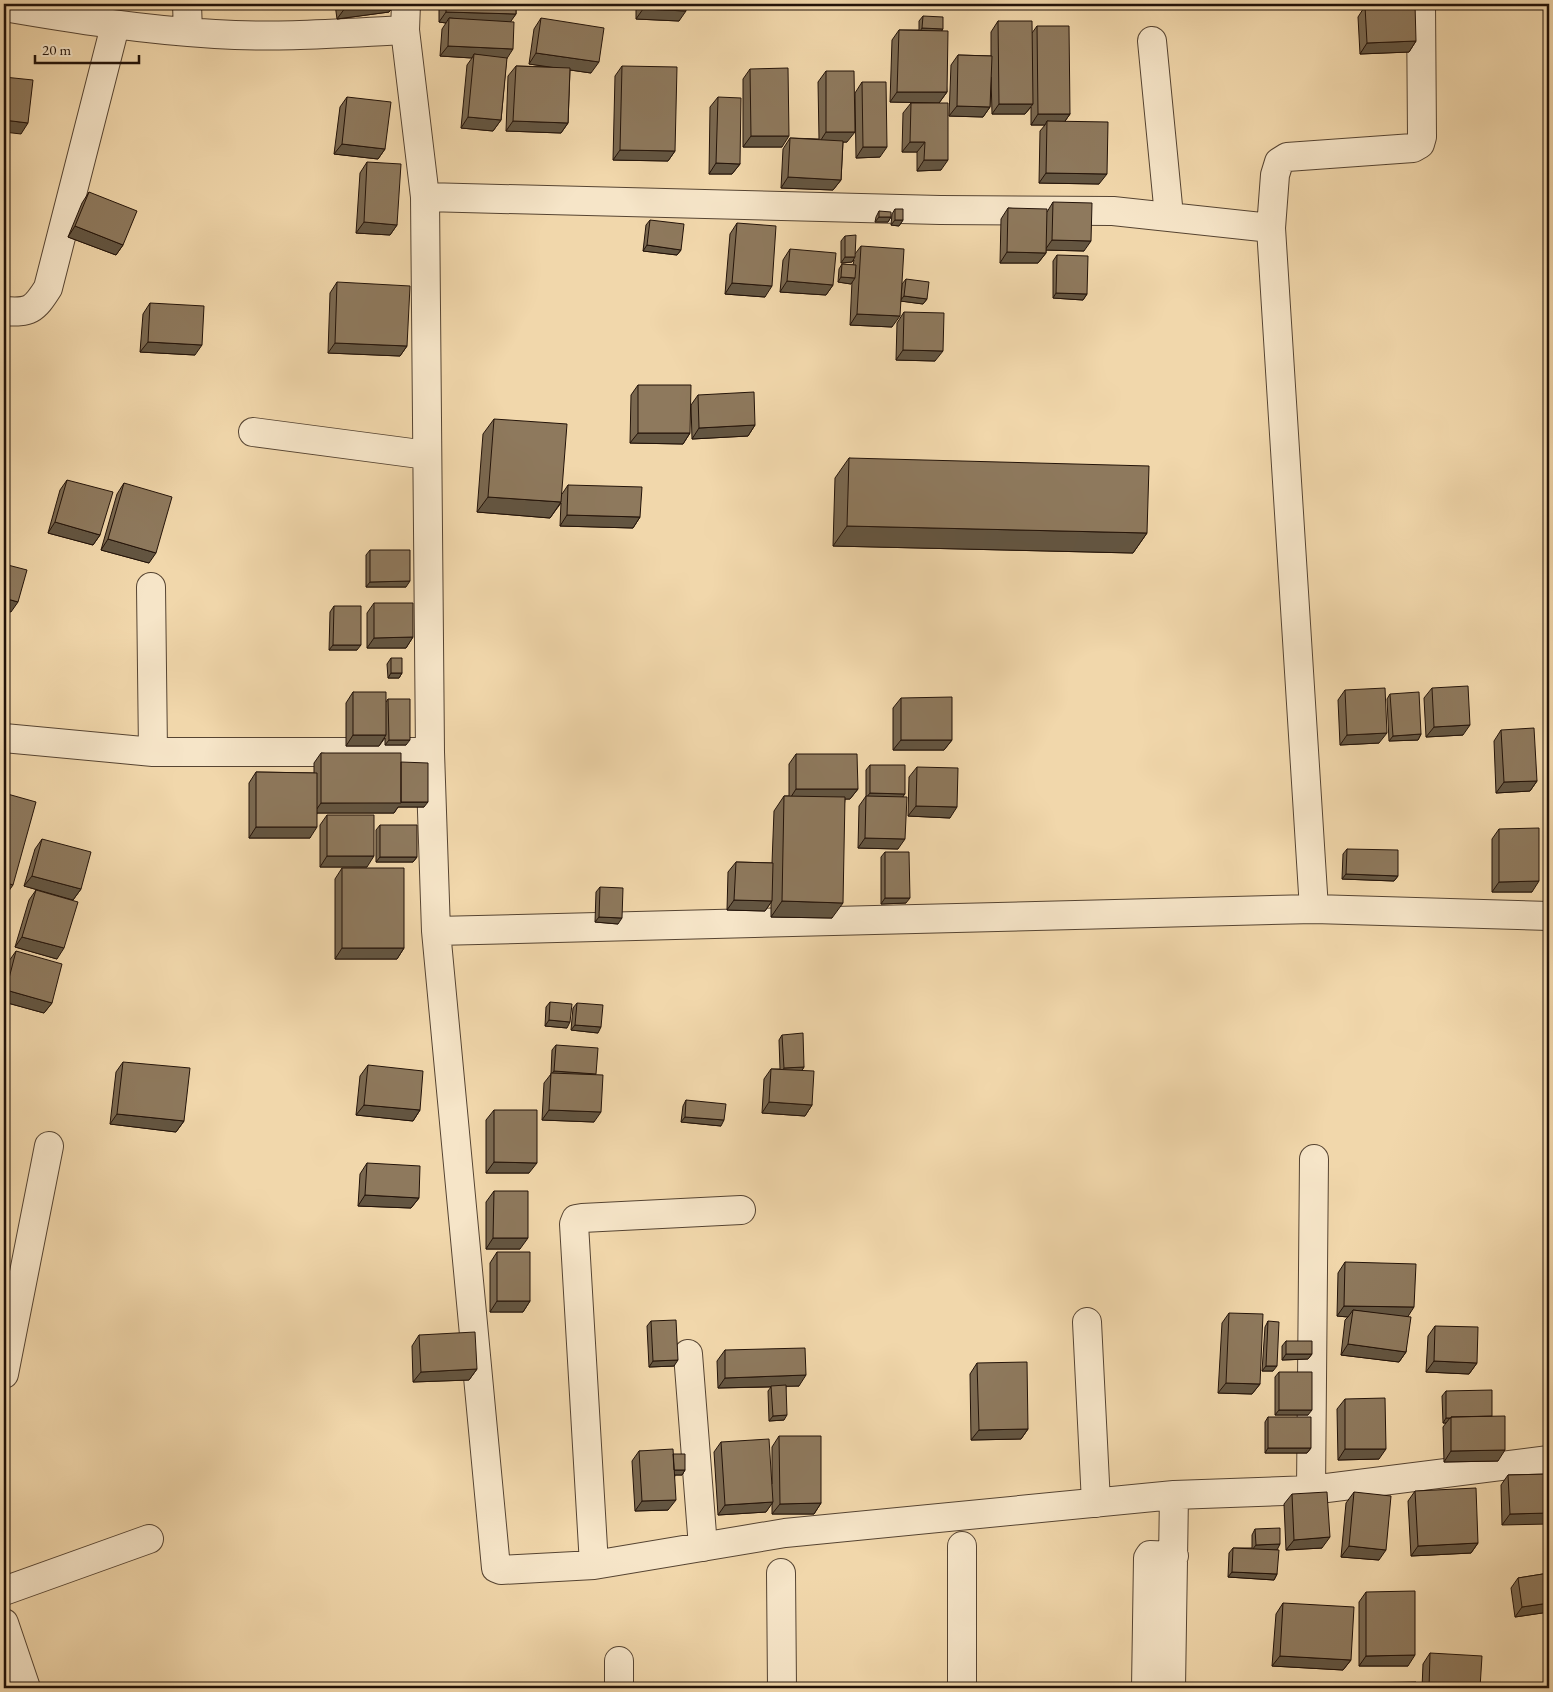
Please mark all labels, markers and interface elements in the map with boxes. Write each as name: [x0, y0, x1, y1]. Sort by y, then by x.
scale bar: [35, 32, 139, 64]
text: 20 m: [42, 40, 71, 59]

